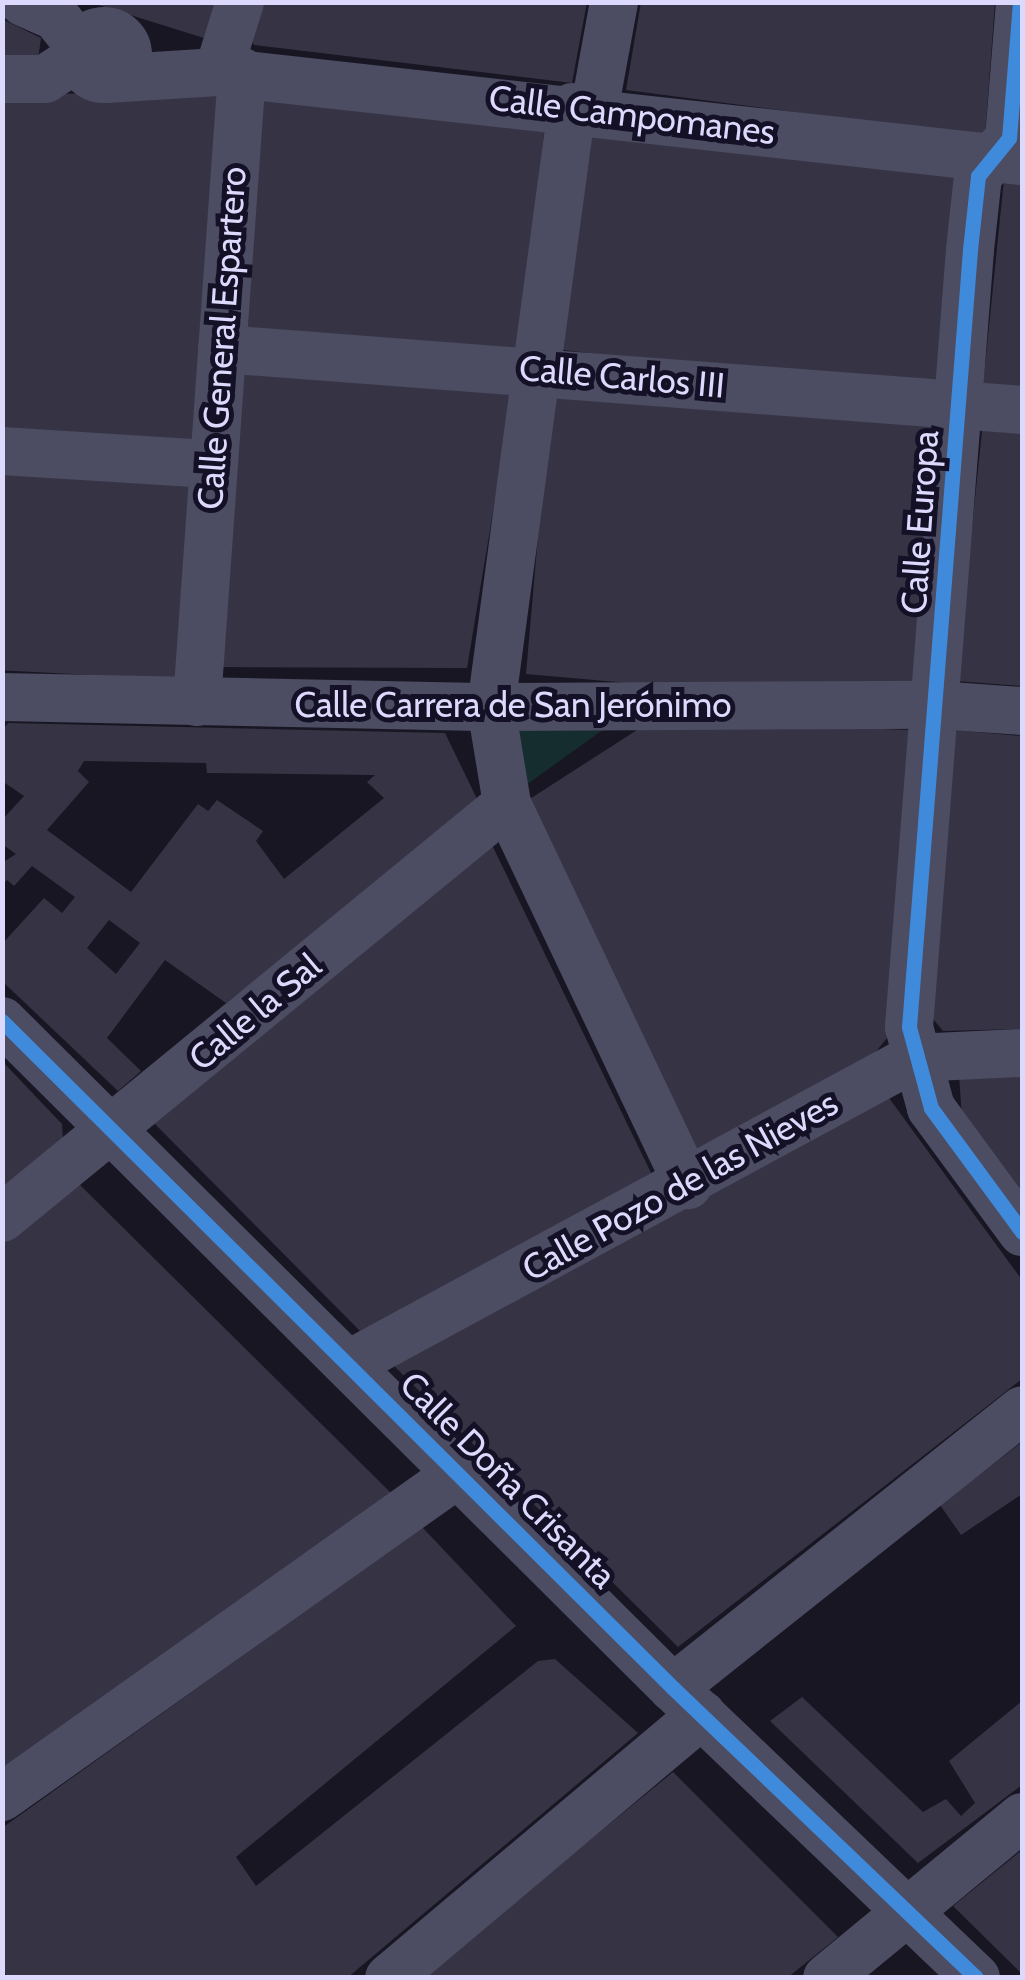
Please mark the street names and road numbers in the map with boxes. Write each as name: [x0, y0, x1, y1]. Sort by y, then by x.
street label: Calle Campomanes: [487, 77, 777, 153]
street label: Calle General Espartero: [189, 165, 255, 511]
street label: Calle Carlos III: [517, 347, 727, 407]
street label: Calle Europa: [893, 429, 947, 615]
street label: Calle Carrera de San Jerónimo: [295, 684, 731, 726]
street label: Calle la Sal: [181, 945, 329, 1079]
street label: Calle Pozo de las Nieves: [515, 1082, 845, 1290]
street label: Calle Doña Crisanta: [391, 1363, 625, 1597]

